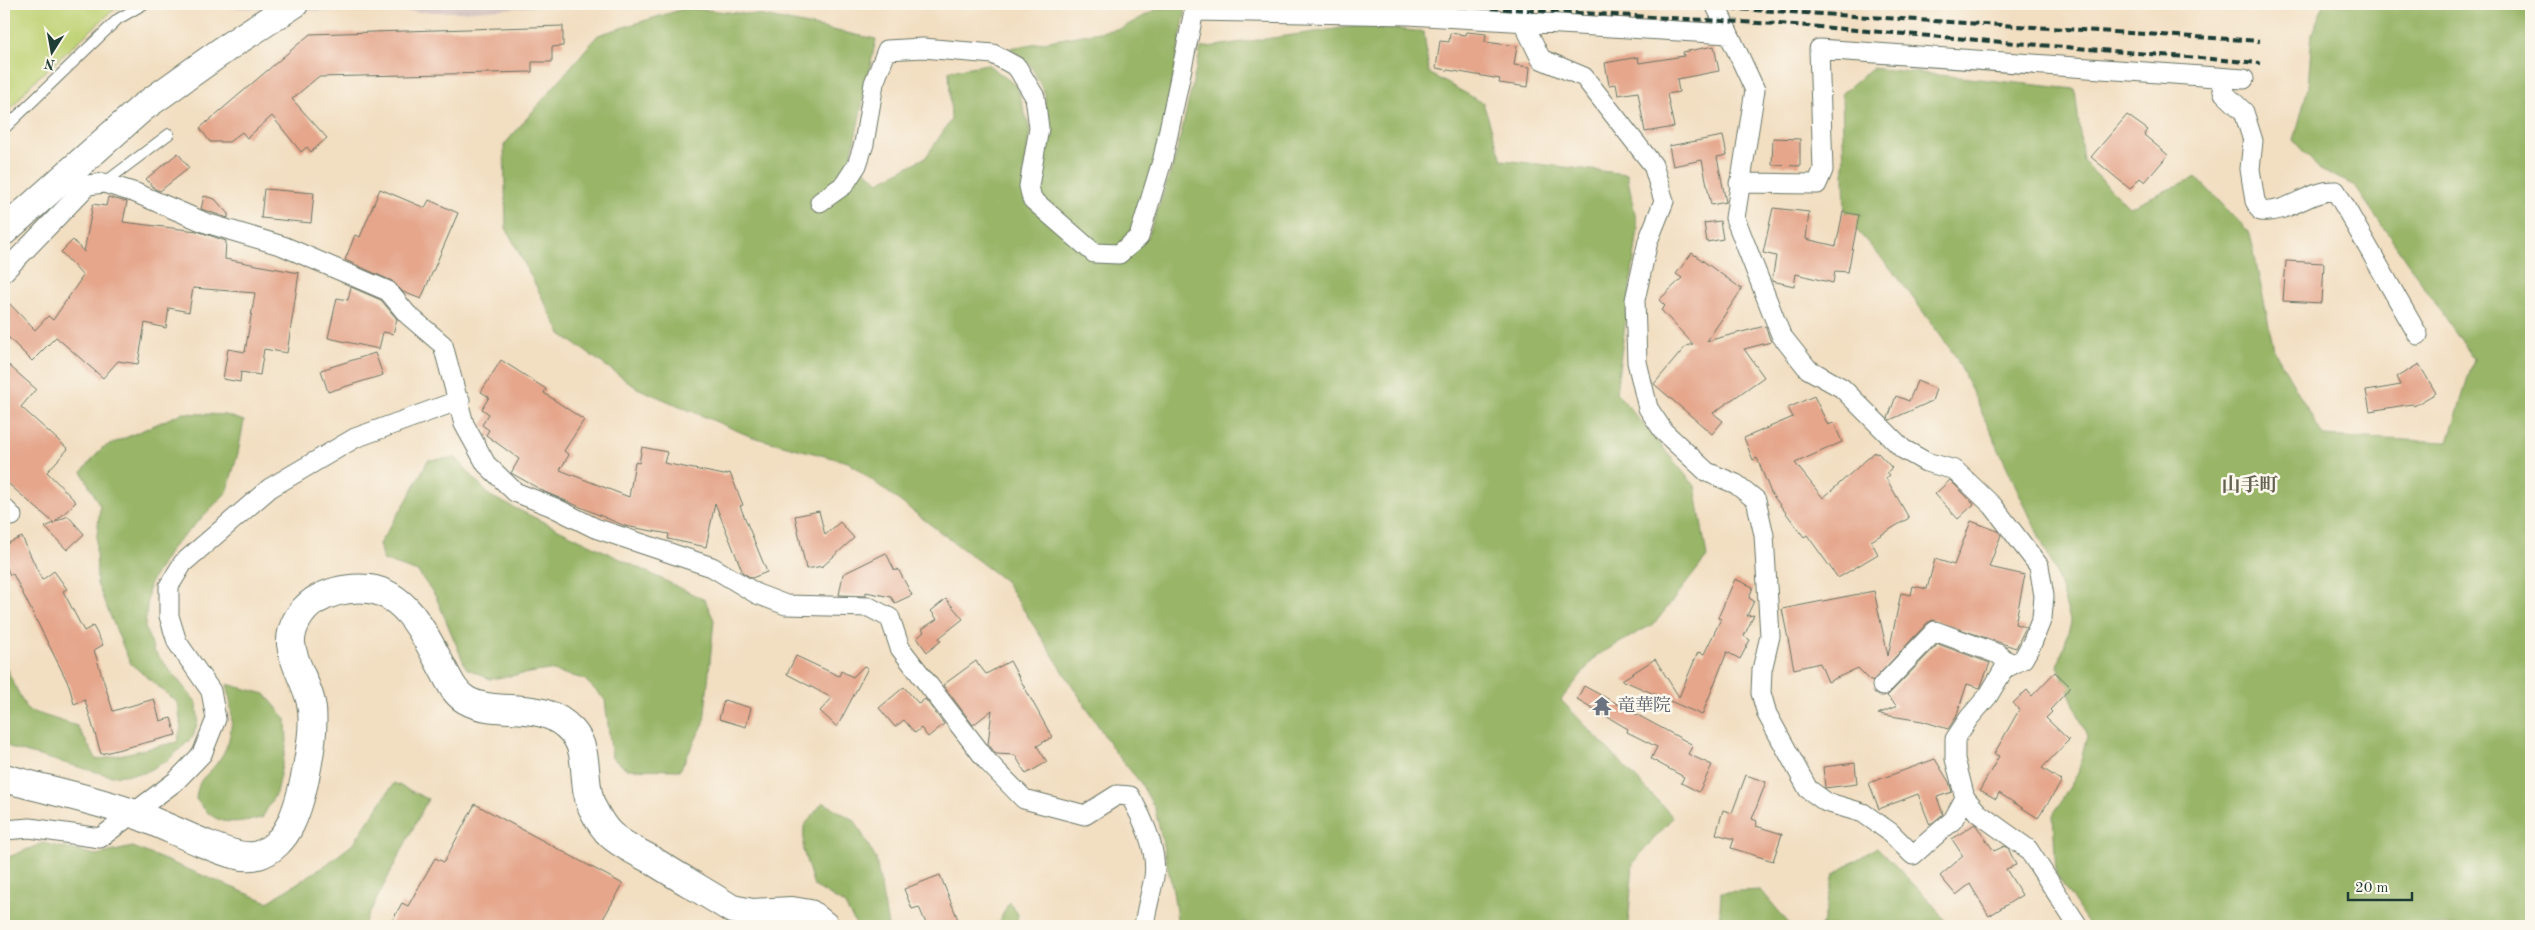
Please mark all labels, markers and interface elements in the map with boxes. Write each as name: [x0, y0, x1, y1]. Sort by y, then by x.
north arrow: [28, 28, 78, 78]
text: N: [43, 56, 56, 72]
district label: 山手町: [2221, 474, 2279, 496]
temple icon: 竜華院: [1591, 695, 1613, 717]
place label: 竜華院: [1617, 695, 1671, 715]
scale bar: [2348, 870, 2411, 902]
text: 20 m: [2355, 881, 2389, 896]

